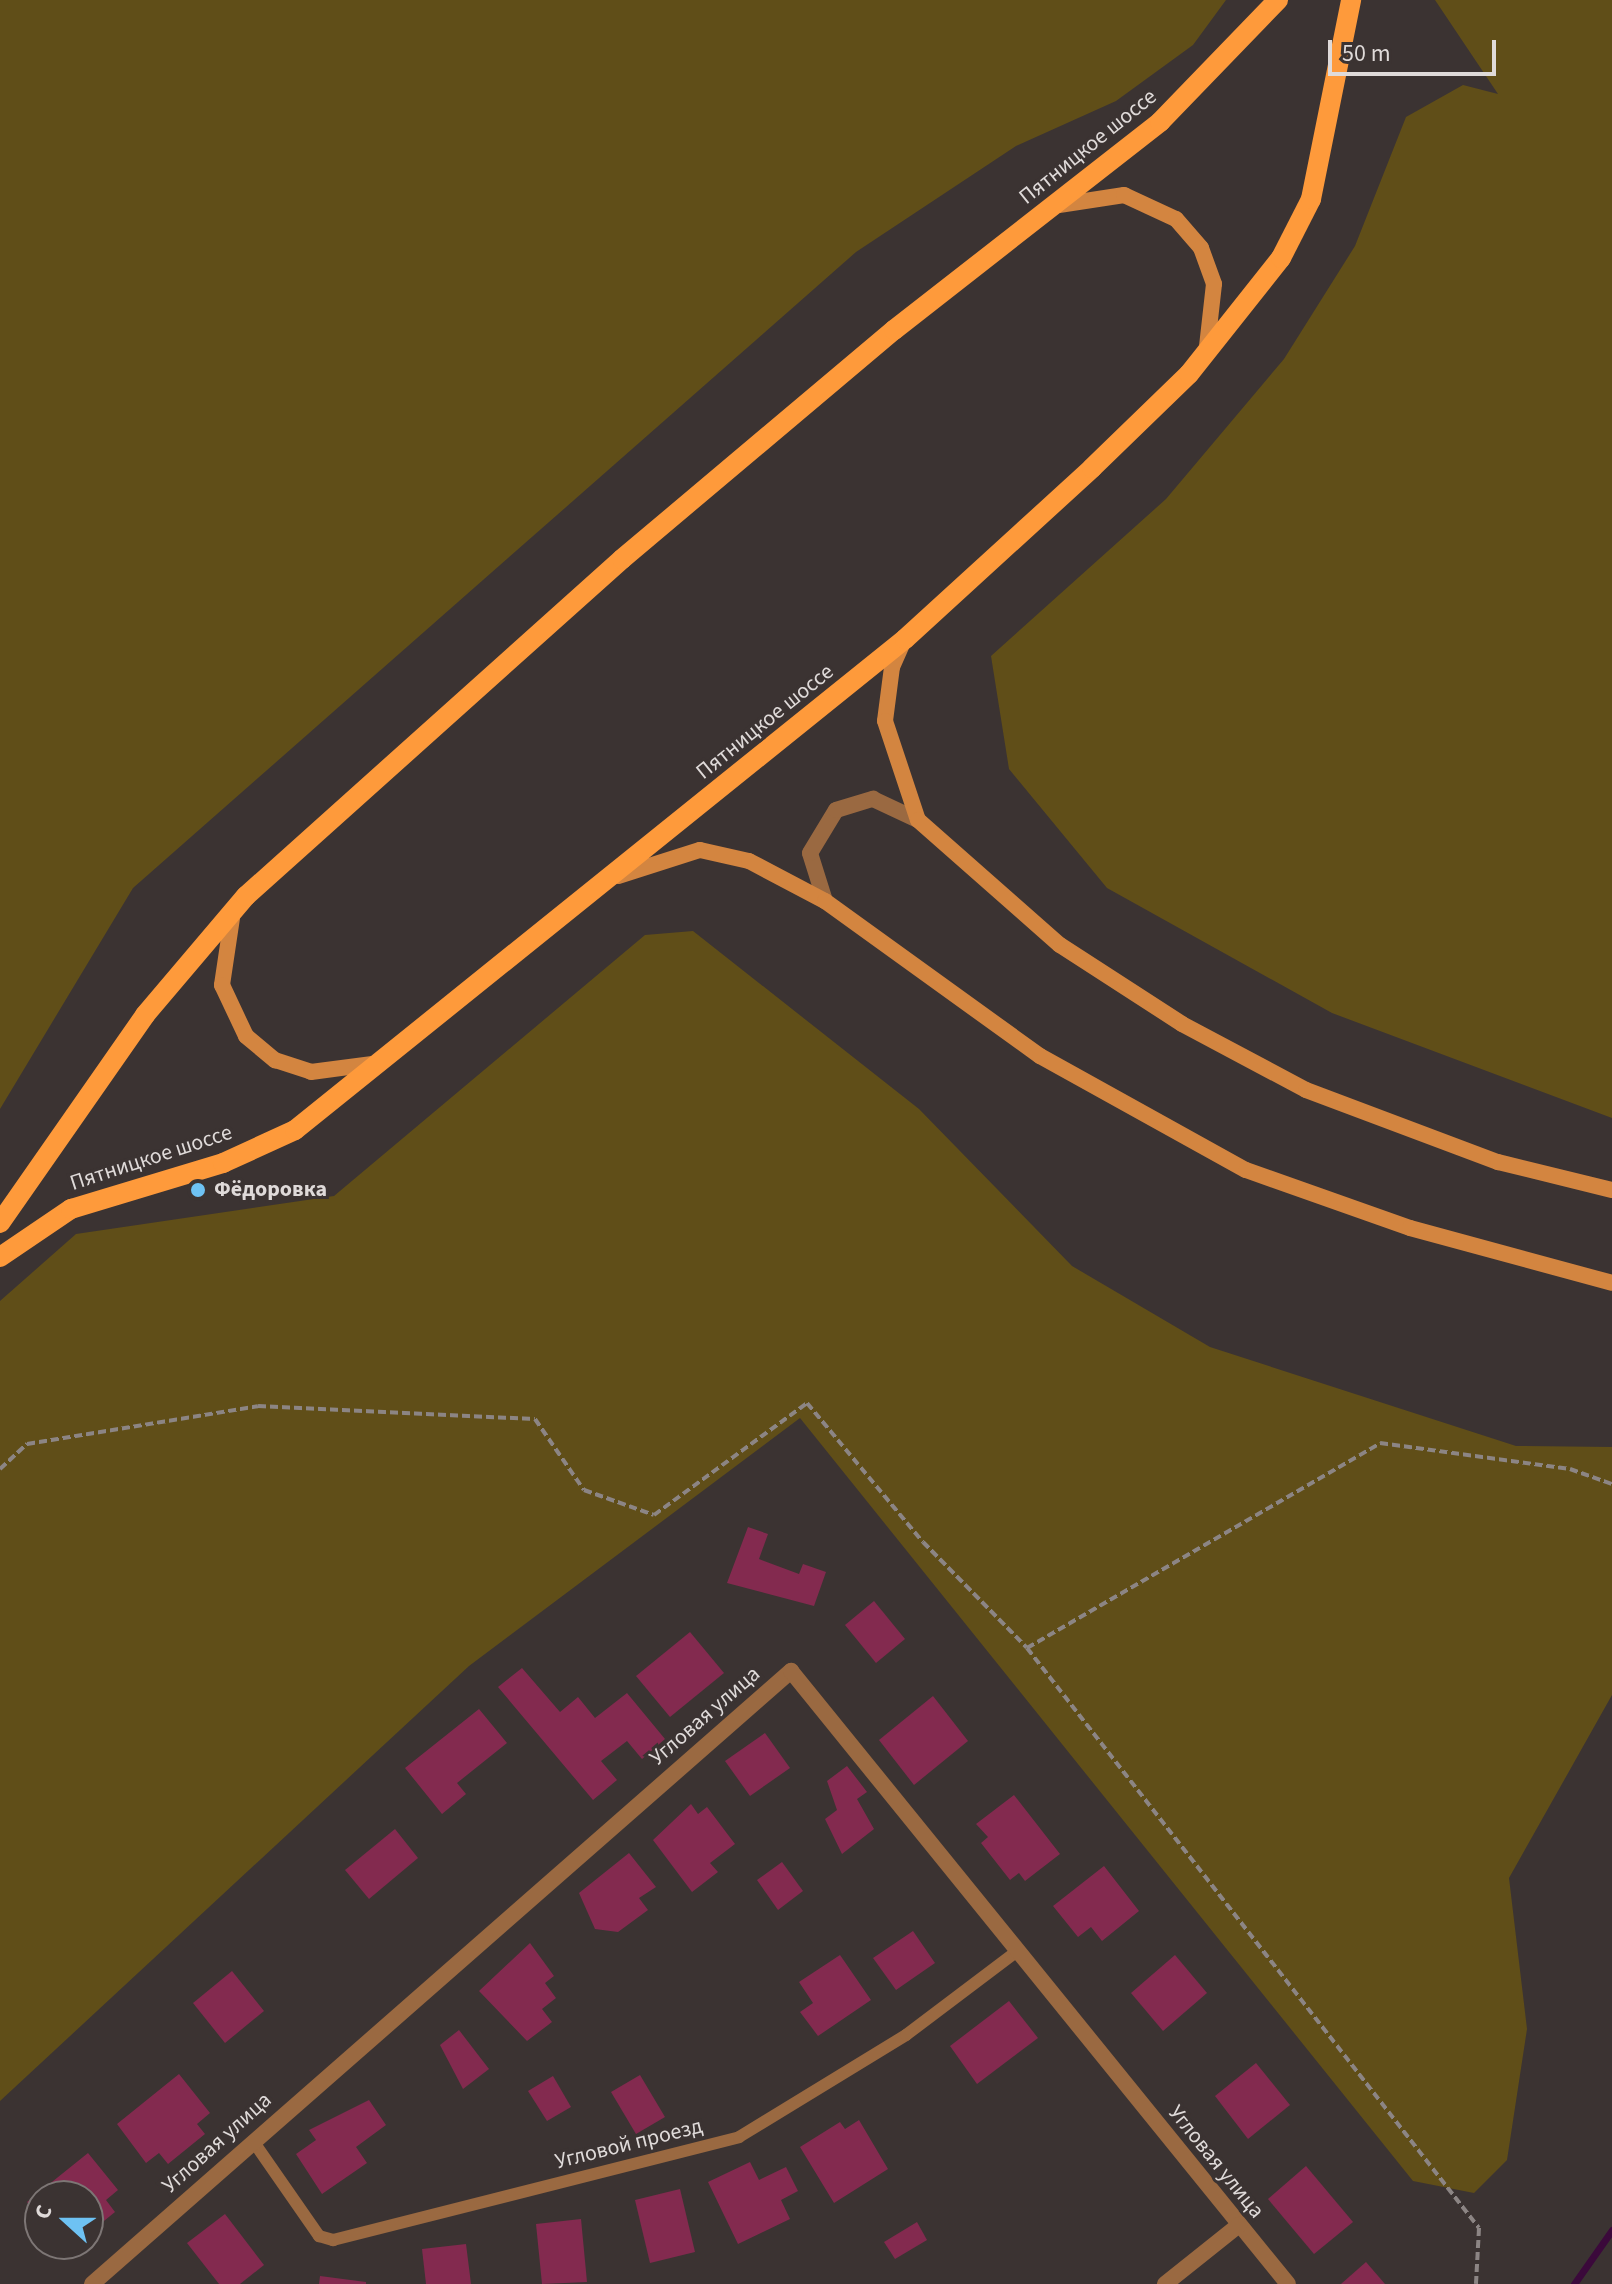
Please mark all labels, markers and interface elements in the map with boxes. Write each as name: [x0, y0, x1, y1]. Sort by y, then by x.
scale bar: [1332, 24, 1500, 74]
text: 50 m: [1342, 36, 1391, 71]
street label: Пятницкое шоссе: [1014, 84, 1162, 210]
street label: Пятницкое шоссе: [691, 659, 839, 785]
street label: Пятницкое шоссе: [67, 1119, 235, 1197]
place label: Фёдоровка: [214, 1177, 327, 1203]
marker: Фёдоровка: [189, 1181, 207, 1199]
street label: Угловая улица: [644, 1661, 766, 1771]
street label: Угловая улица: [157, 2087, 277, 2199]
street label: Угловая улица: [1162, 2100, 1270, 2224]
street label: Угловой проезд: [553, 2113, 705, 2175]
north arrow: [24, 2180, 104, 2260]
text: С: [26, 2200, 61, 2224]

